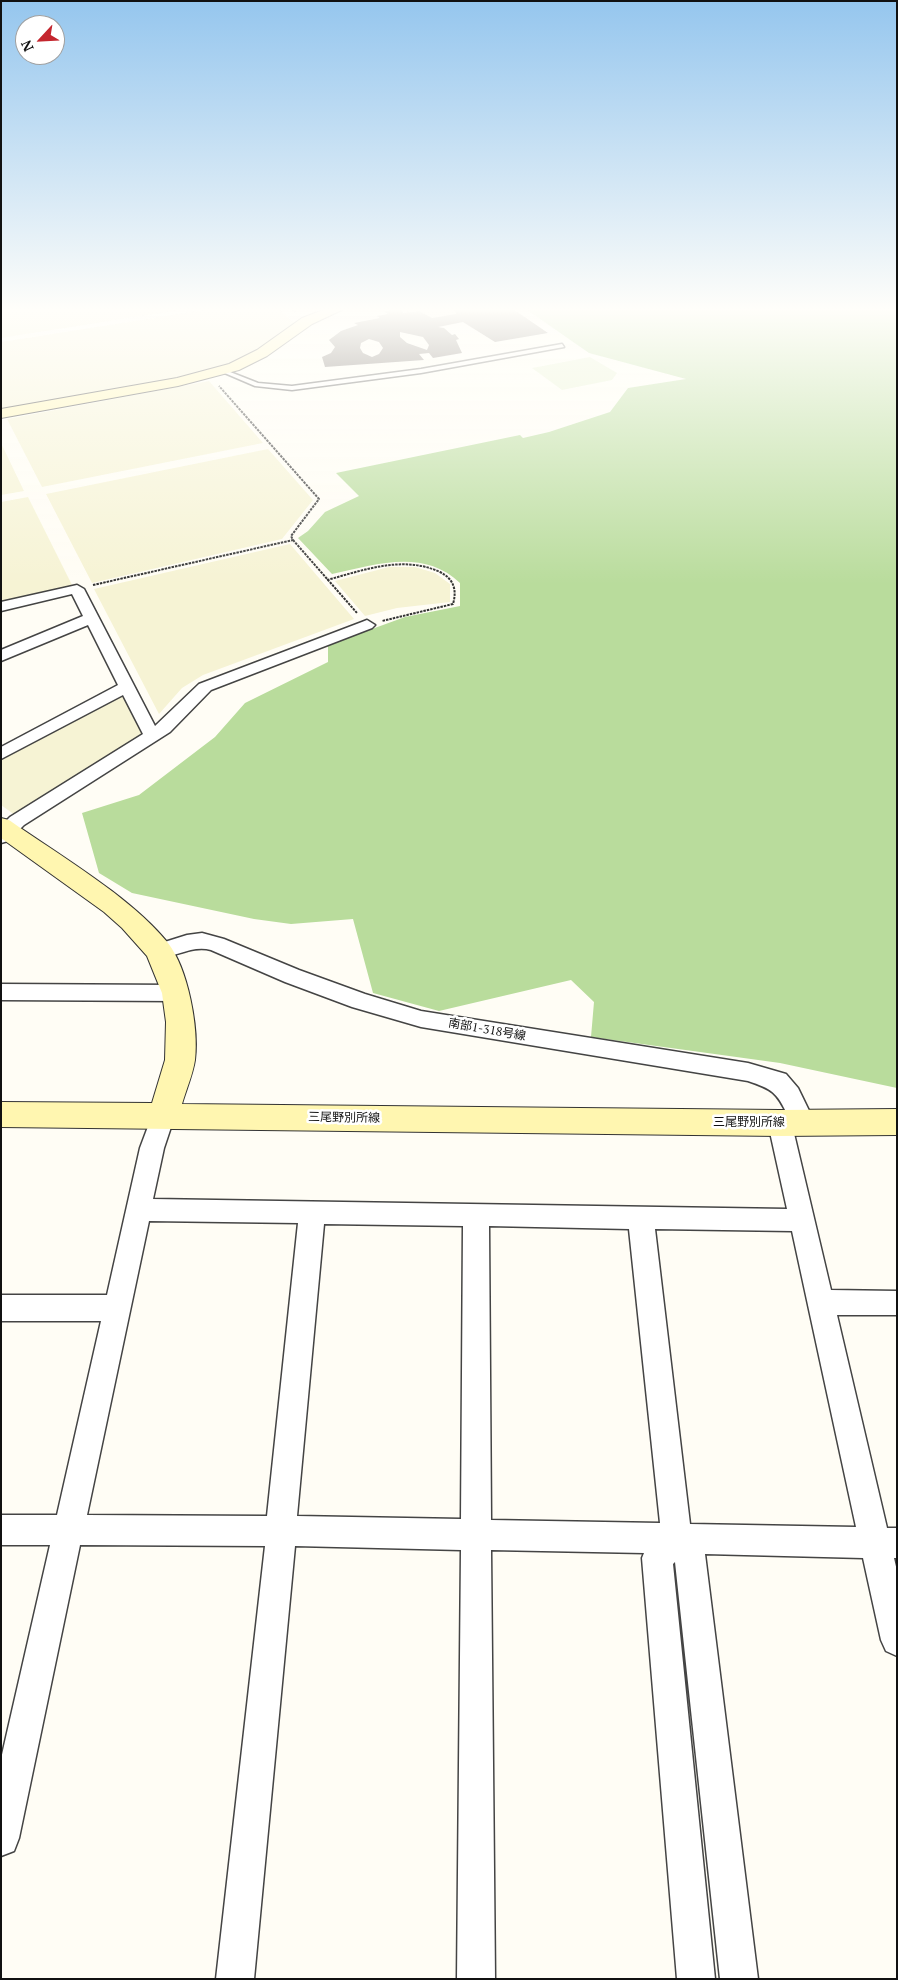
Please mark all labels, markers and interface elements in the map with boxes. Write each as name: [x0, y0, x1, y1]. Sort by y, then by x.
north arrow: [15, 15, 65, 65]
text: N: [16, 37, 38, 55]
street label: 南部1-318号線: [447, 1016, 527, 1044]
street label: 三尾野別所線: [308, 1110, 380, 1126]
street label: 三尾野別所線: [713, 1116, 785, 1130]

